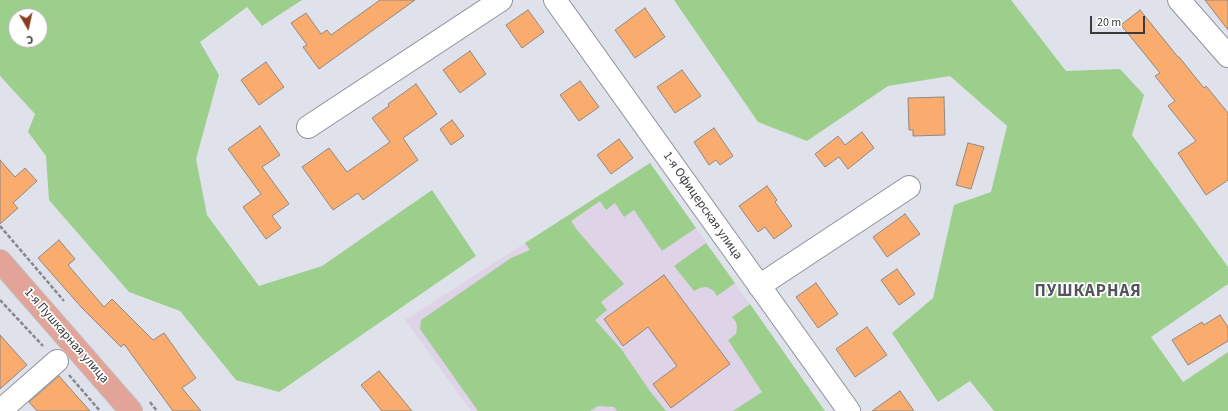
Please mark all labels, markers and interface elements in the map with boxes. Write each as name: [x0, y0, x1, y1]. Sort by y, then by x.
north arrow: [8, 8, 48, 48]
scale bar: [1092, 8, 1147, 34]
text: 20 m: [1097, 14, 1121, 31]
text: С: [25, 31, 34, 47]
street label: 1-я Офицерская улица: [659, 149, 745, 263]
district label: ПУШКАРНАЯ: [1034, 282, 1142, 302]
street label: 1-я Пушкарная улица: [20, 285, 112, 387]

